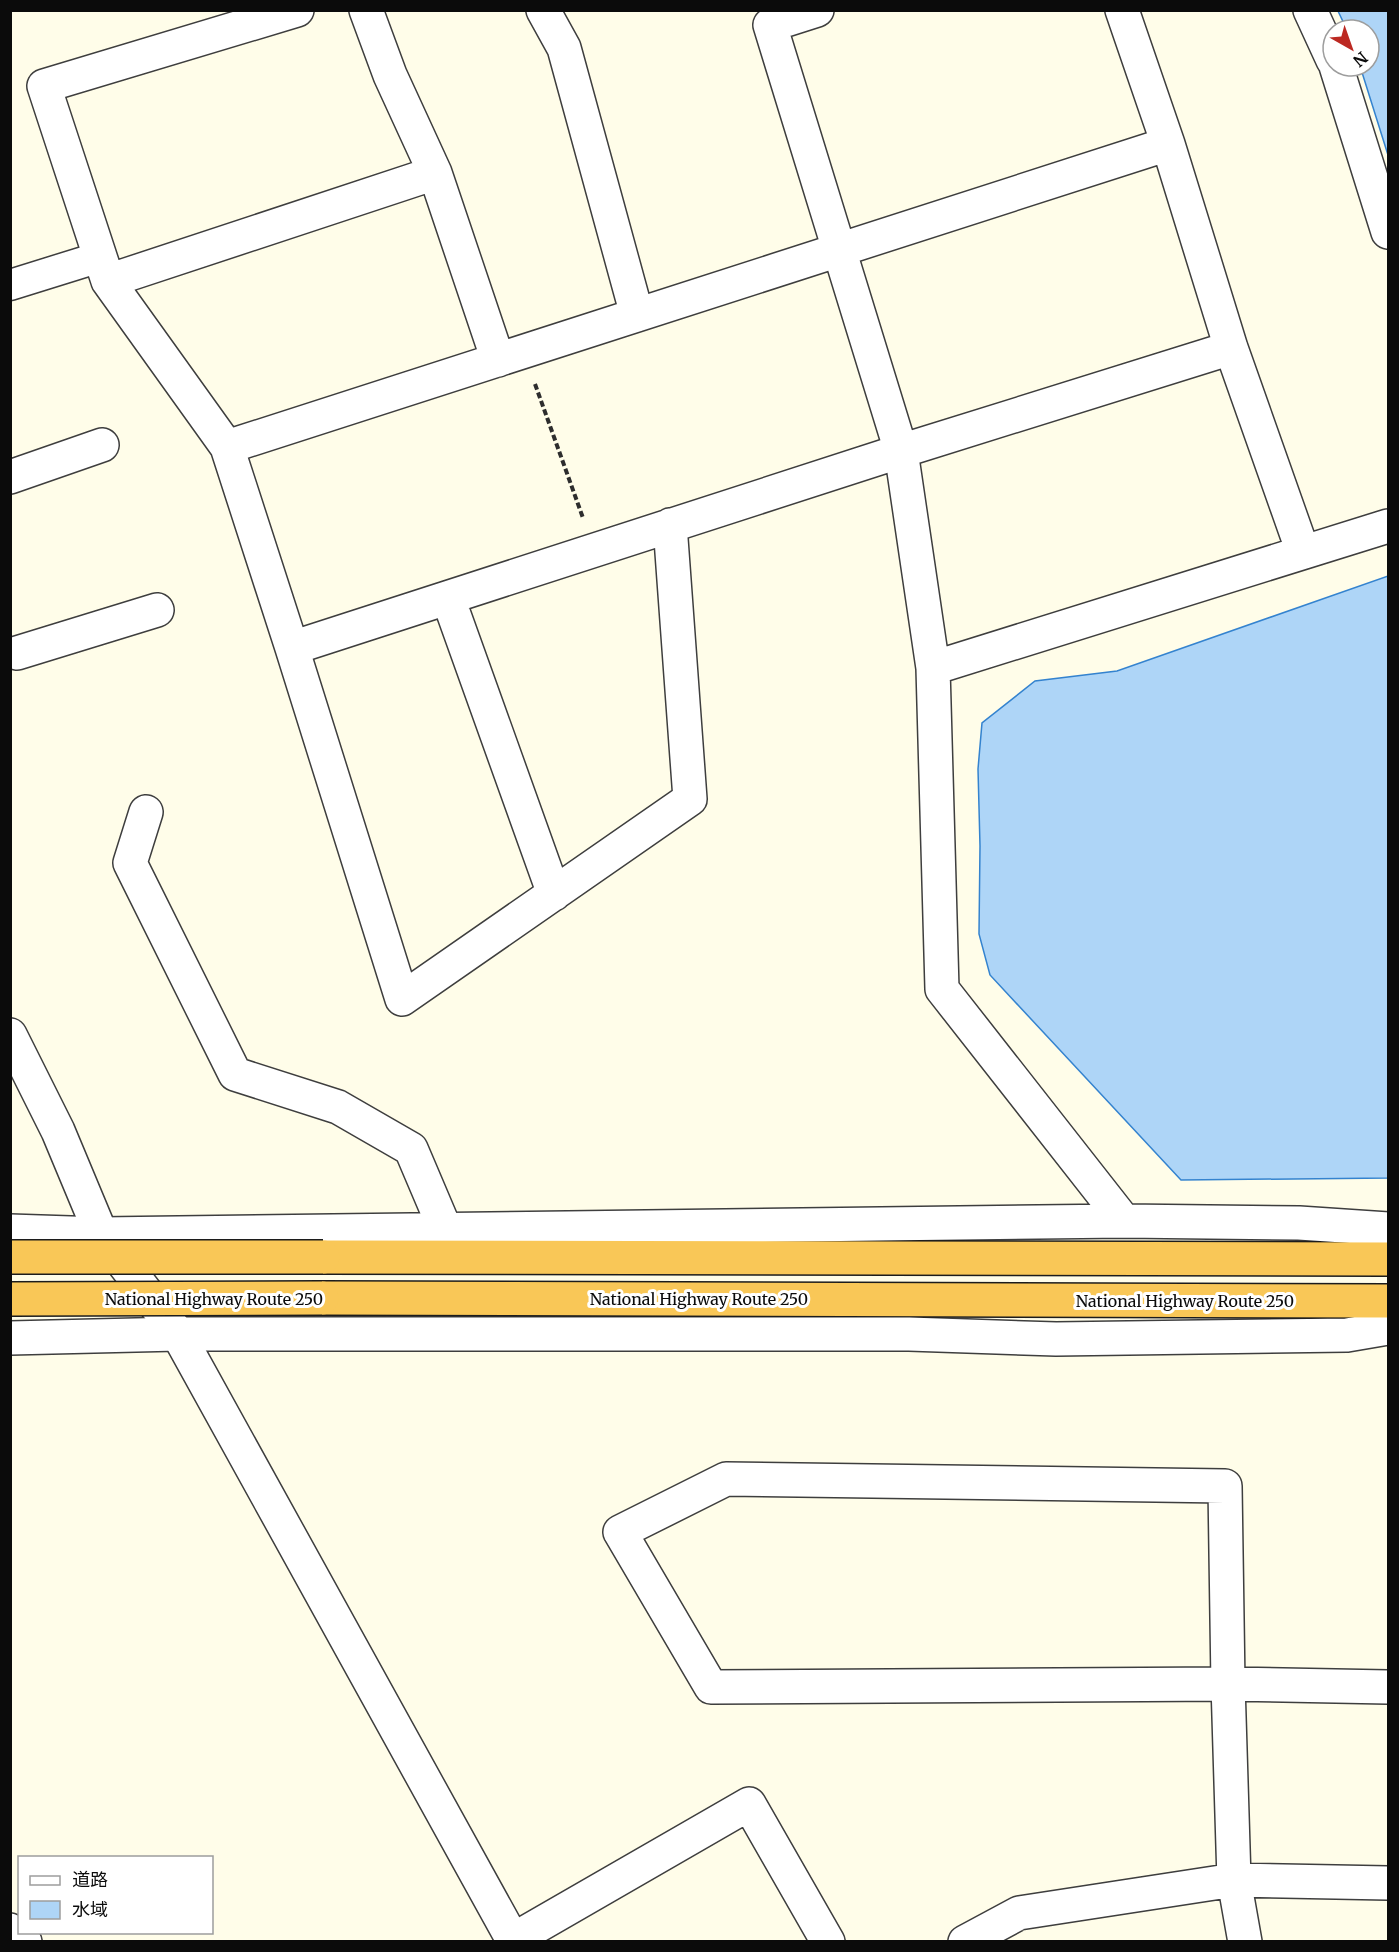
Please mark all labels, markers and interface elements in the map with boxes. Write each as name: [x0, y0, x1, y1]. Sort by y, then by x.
north arrow: [1321, 18, 1381, 78]
text: N: [1349, 48, 1372, 71]
street label: National Highway Route 250: [105, 1289, 323, 1309]
street label: National Highway Route 250: [590, 1289, 808, 1309]
street label: National Highway Route 250: [1076, 1291, 1294, 1311]
legend: [18, 1856, 213, 1934]
text: 道路: [72, 1868, 108, 1891]
text: 水域: [72, 1898, 108, 1921]

